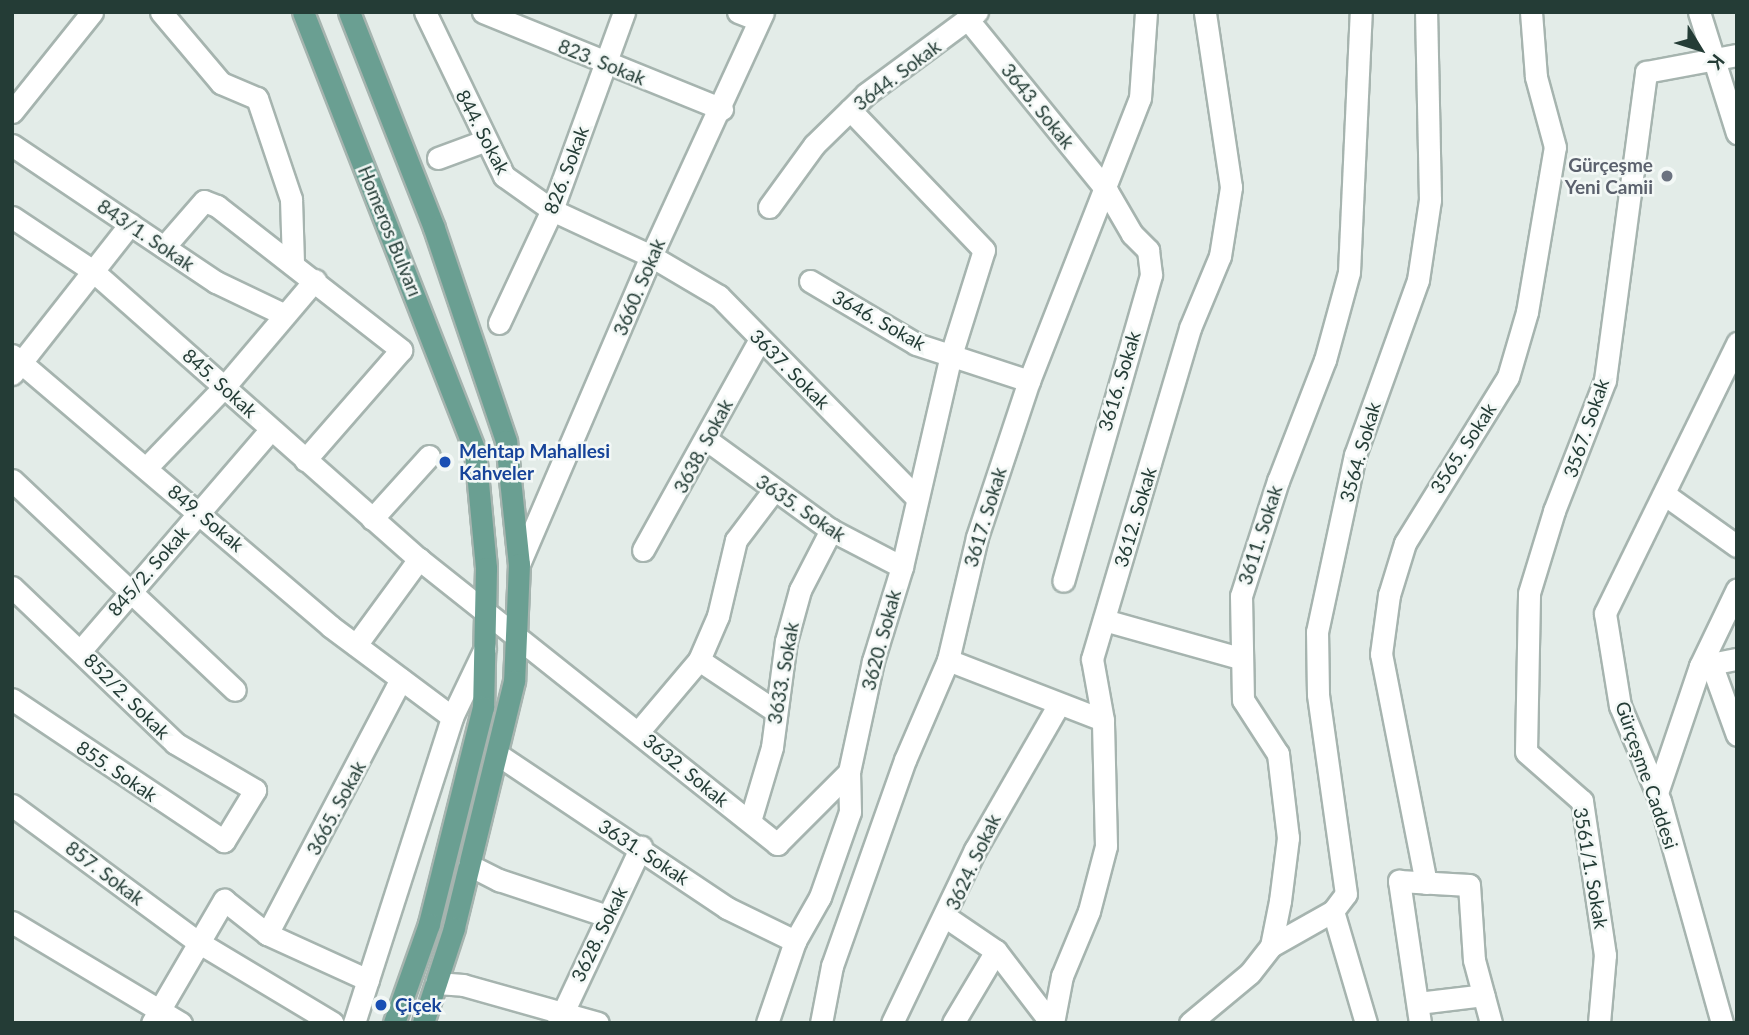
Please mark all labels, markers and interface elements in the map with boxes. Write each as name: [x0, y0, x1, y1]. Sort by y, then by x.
north arrow: [1665, 14, 1735, 84]
street label: 823. Sokak: [555, 34, 649, 90]
street label: 3644. Sokak: [849, 35, 945, 115]
text: K: [1704, 50, 1730, 74]
street label: 3643. Sokak: [997, 59, 1079, 153]
street label: 844. Sokak: [451, 86, 515, 178]
street label: 826. Sokak: [539, 123, 593, 217]
place label: Gürçeşme Yeni Camii: [1565, 154, 1653, 198]
street label: Homeros Bulvarı: [353, 162, 427, 300]
marker: Gürçeşme Yeni Camii: [1659, 168, 1675, 184]
street label: 843/1. Sokak: [93, 194, 199, 276]
street label: 3660. Sokak: [608, 235, 670, 339]
street label: 3646. Sokak: [828, 285, 930, 355]
street label: 3637. Sokak: [745, 324, 835, 414]
street label: 3616. Sokak: [1093, 328, 1145, 434]
street label: 845. Sokak: [178, 344, 262, 422]
street label: 3567. Sokak: [1558, 376, 1614, 480]
street label: 3638. Sokak: [669, 395, 737, 497]
street label: 3564. Sokak: [1335, 399, 1385, 505]
street label: 3565. Sokak: [1425, 399, 1501, 497]
place label: Mehtap Mahallesi Kahveler: [459, 440, 610, 484]
marker: Mehtap Mahallesi Kahveler: [437, 454, 453, 470]
street label: 3617. Sokak: [959, 464, 1011, 570]
street label: 3612. Sokak: [1109, 464, 1161, 570]
street label: 3635. Sokak: [752, 470, 850, 546]
street label: 849. Sokak: [163, 480, 249, 556]
street label: 3611. Sokak: [1233, 482, 1287, 588]
street label: 845/2. Sokak: [103, 521, 193, 621]
street label: 3620. Sokak: [857, 587, 905, 693]
street label: 3633. Sokak: [763, 620, 803, 726]
street label: 852/2. Sokak: [79, 648, 175, 744]
street label: Gürçeşme Caddesi: [1611, 698, 1683, 852]
street label: 3632. Sokak: [639, 729, 733, 811]
street label: 855. Sokak: [72, 736, 162, 806]
street label: 3665. Sokak: [302, 757, 370, 859]
street label: 3561/1. Sokak: [1569, 806, 1613, 930]
street label: 3624. Sokak: [941, 810, 1005, 914]
street label: 3631. Sokak: [595, 814, 693, 890]
street label: 857. Sokak: [61, 836, 149, 910]
street label: 3628. Sokak: [566, 883, 632, 985]
place label: Çiçek: [395, 994, 442, 1016]
marker: Çiçek: [373, 997, 389, 1013]

